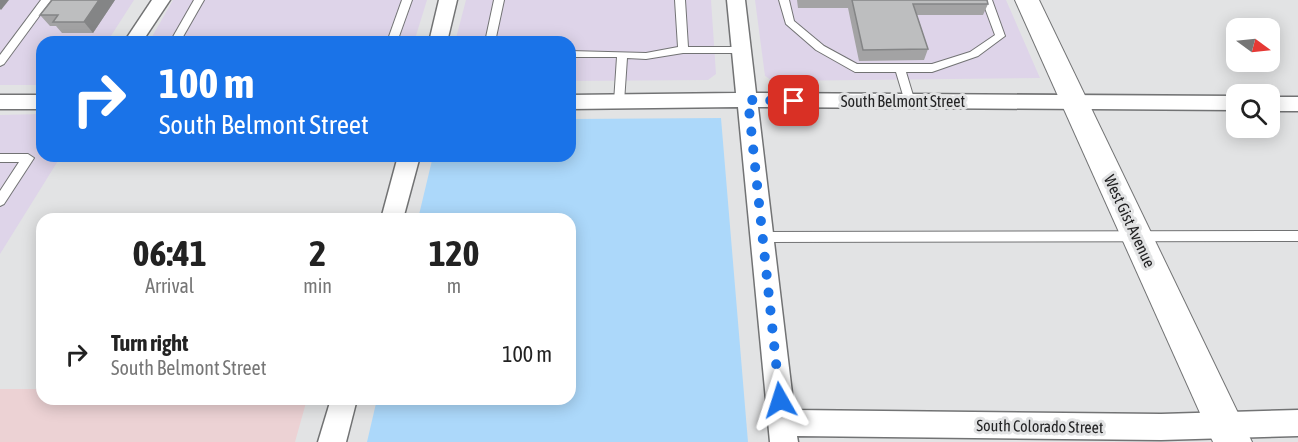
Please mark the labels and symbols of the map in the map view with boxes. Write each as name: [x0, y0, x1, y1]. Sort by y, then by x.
north arrow: [1226, 18, 1280, 72]
pin: [768, 75, 819, 126]
street label: South Belmont Street: [841, 92, 966, 110]
street label: West Gist Avenue: [1101, 172, 1159, 270]
position arrow: [748, 368, 812, 432]
street label: South Colorado Street: [976, 416, 1104, 436]

